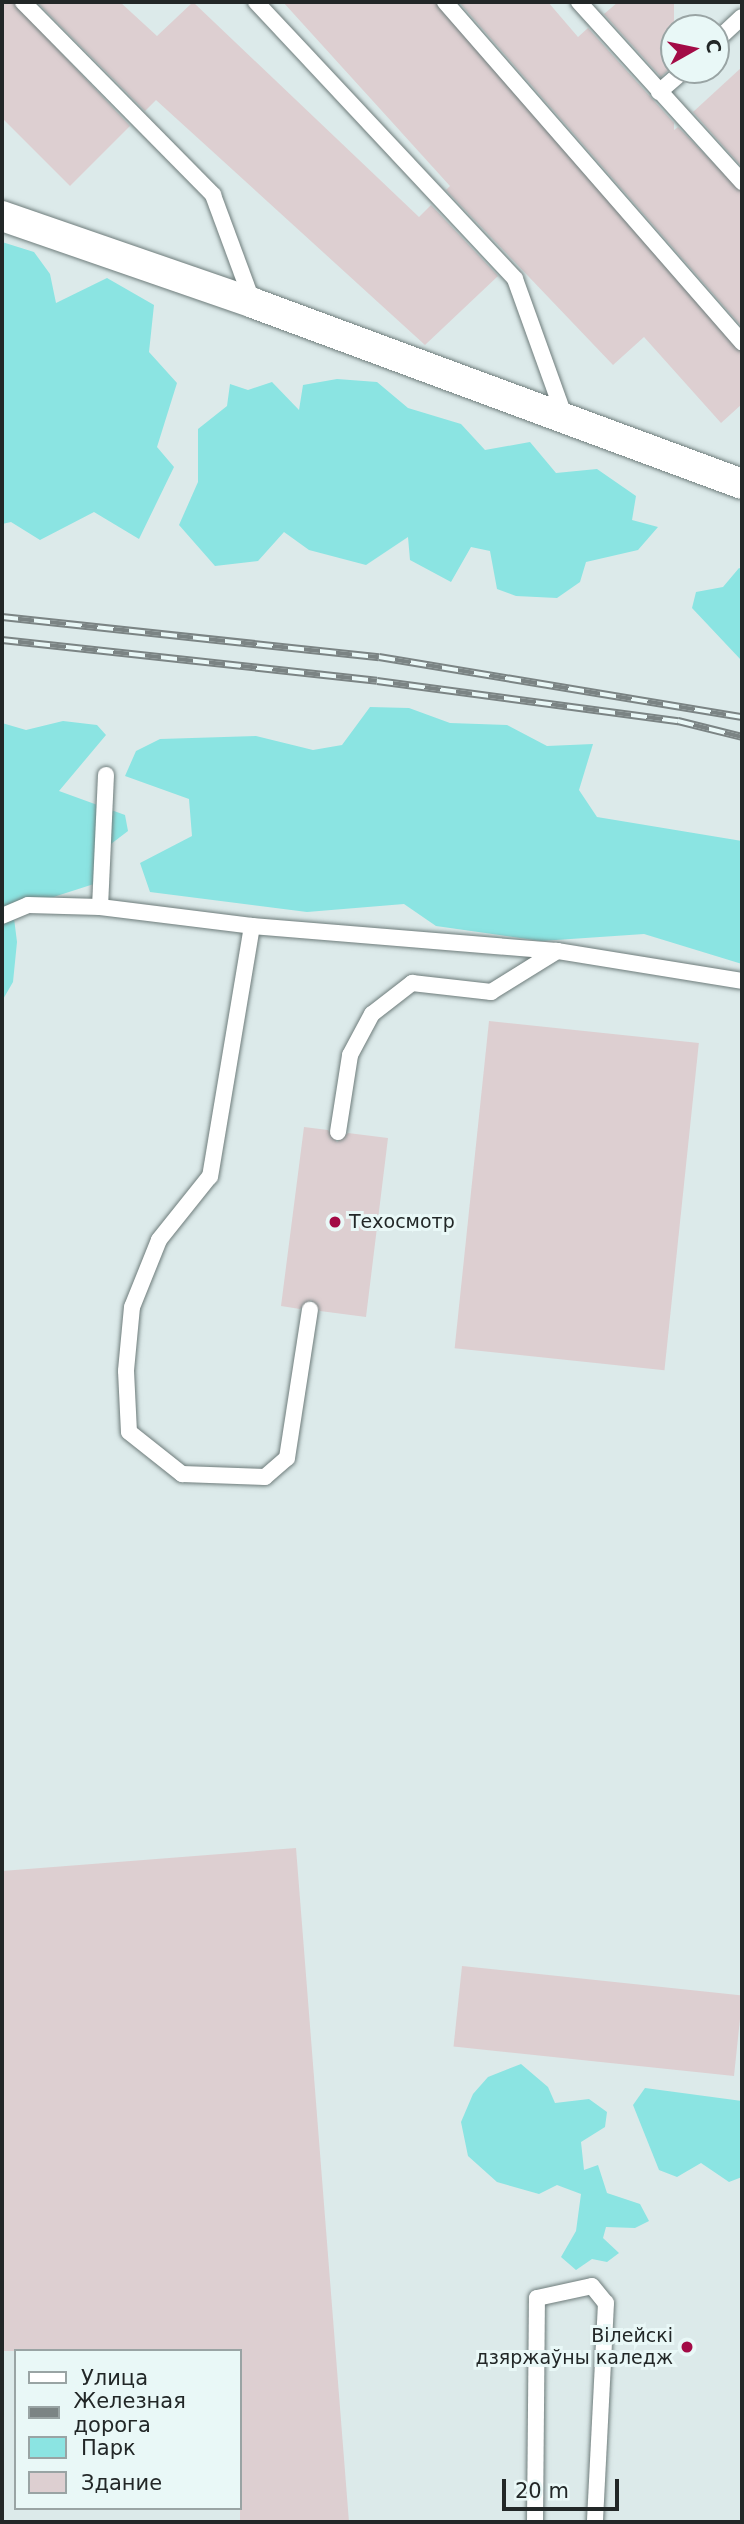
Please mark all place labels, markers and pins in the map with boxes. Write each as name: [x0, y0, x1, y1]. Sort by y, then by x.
place label: Техосмотр: [349, 1211, 455, 1233]
marker: Техосмотр: [327, 1214, 343, 1230]
place label: Вілейскі дзяржаўны каледж: [476, 2325, 673, 2369]
marker: Вілейскі дзяржаўны каледж: [679, 2339, 695, 2355]

